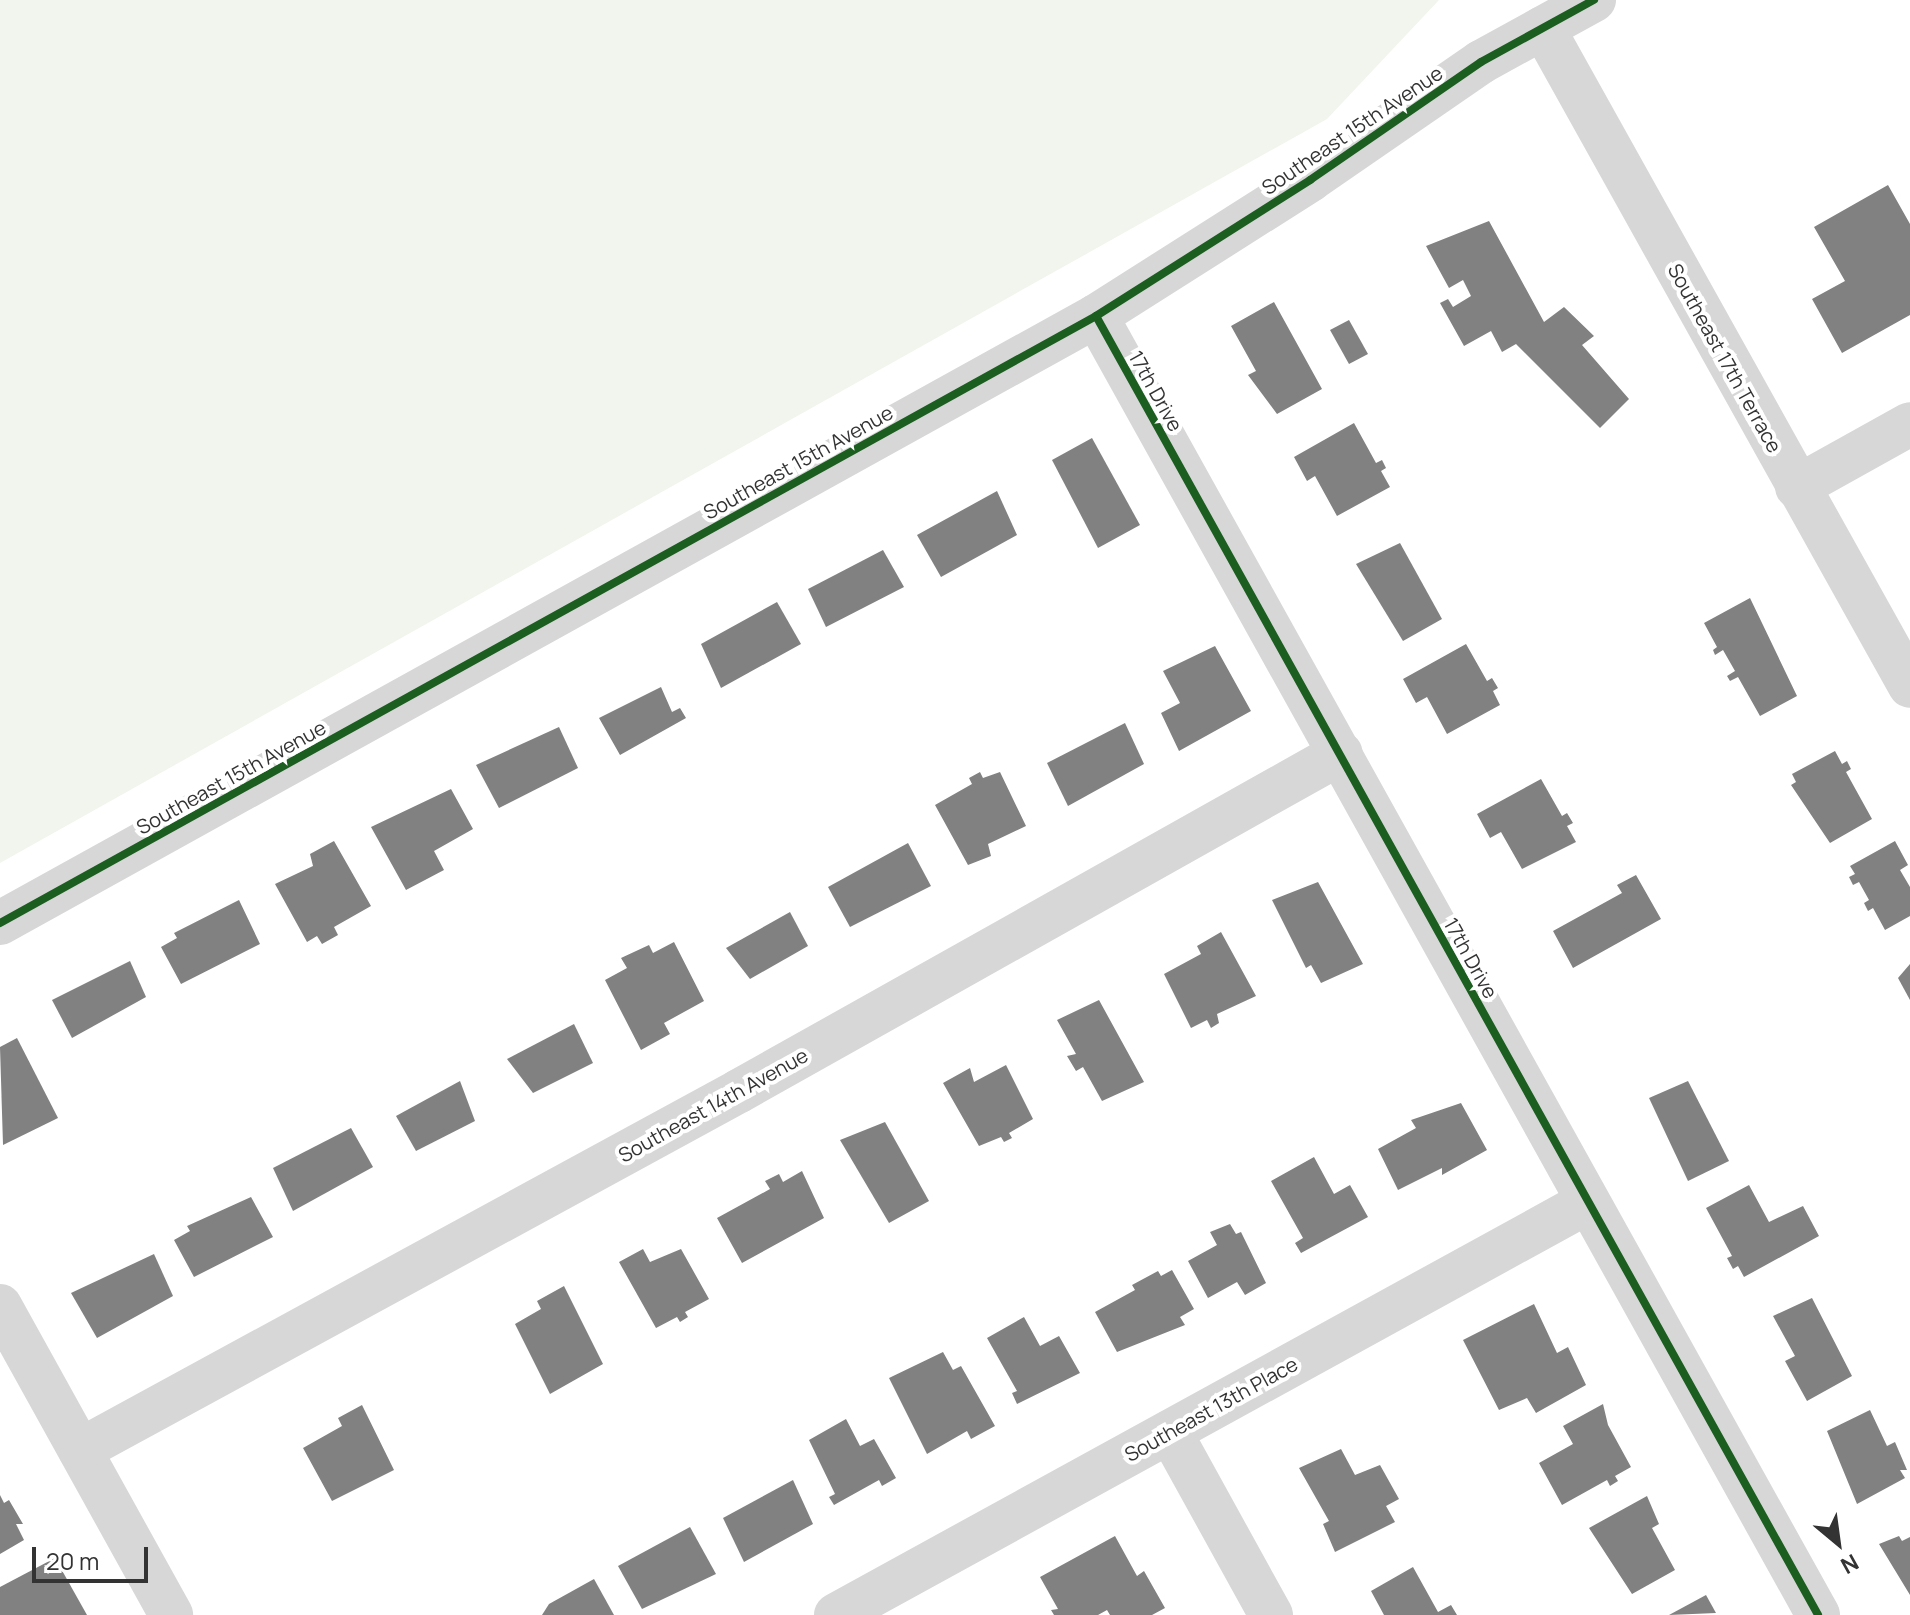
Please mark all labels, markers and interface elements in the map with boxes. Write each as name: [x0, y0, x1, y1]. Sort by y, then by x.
street label: Southeast 15th Avenue: [1257, 61, 1447, 199]
street label: Southeast 17th Terrace: [1663, 259, 1787, 457]
street label: 17th Drive: [1124, 346, 1188, 436]
street label: Southeast 15th Avenue: [699, 400, 897, 524]
street label: Southeast 15th Avenue: [132, 715, 330, 839]
street label: 17th Drive: [1439, 913, 1503, 1003]
street label: Southeast 14th Avenue: [614, 1043, 812, 1167]
street label: Southeast 13th Place: [1120, 1351, 1302, 1467]
north arrow: [1798, 1503, 1878, 1583]
scale bar: [36, 1531, 152, 1581]
text: 20 m: [46, 1544, 99, 1577]
text: N: [1835, 1547, 1864, 1581]

